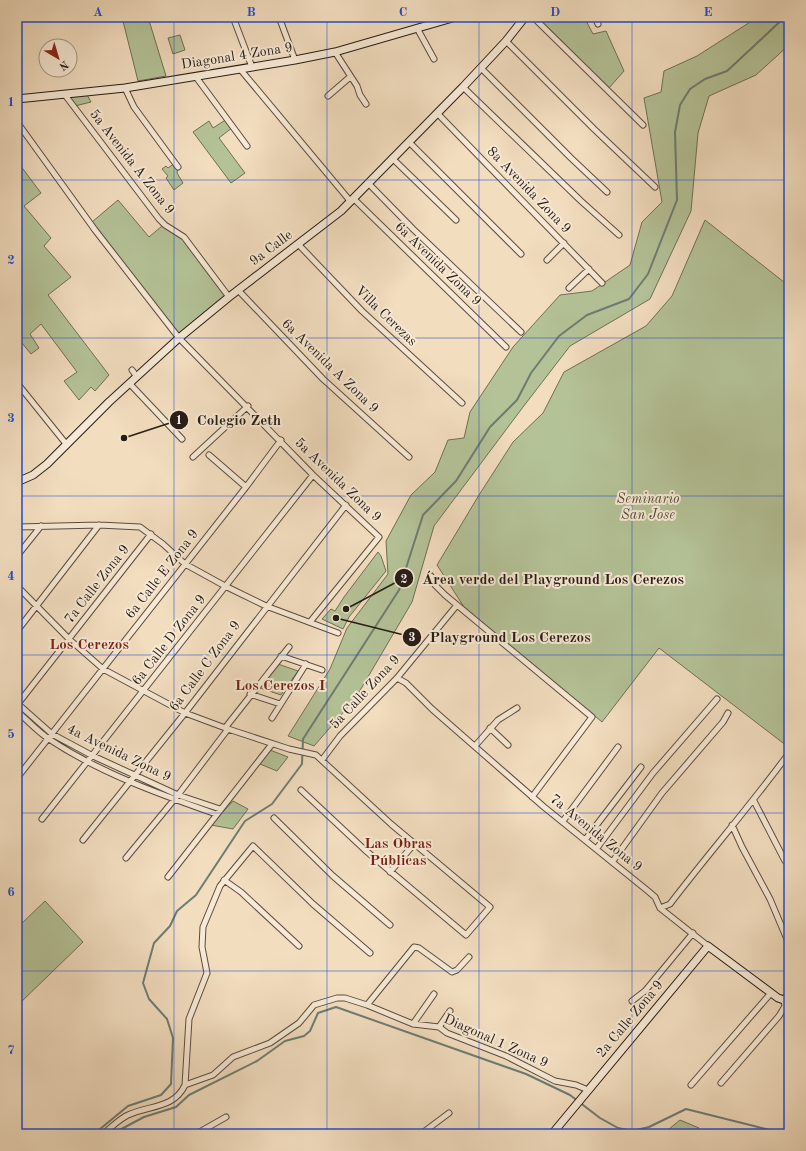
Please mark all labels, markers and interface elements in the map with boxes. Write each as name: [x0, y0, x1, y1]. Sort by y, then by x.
text: A: [93, 6, 103, 19]
text: B: [246, 6, 256, 19]
text: C: [399, 6, 407, 19]
text: D: [550, 6, 560, 19]
text: E: [704, 6, 713, 19]
north arrow: [38, 38, 78, 78]
street label: Diagonal 4 Zona 9: [180, 40, 294, 72]
text: N: [56, 58, 70, 72]
text: 1: [7, 96, 15, 109]
street label: 5a Avenida A Zona 9: [87, 107, 177, 217]
street label: 8a Avenida Zona 9: [484, 144, 574, 236]
street label: 6a Avenida Zona 9: [392, 219, 484, 309]
street label: 9a Calle: [247, 228, 295, 268]
text: 2: [7, 254, 15, 267]
street label: Villa Cerezas: [353, 283, 419, 349]
street label: 6a Avenida A Zona 9: [279, 316, 381, 416]
callout: Colegio Zeth: [169, 407, 289, 434]
text: 3: [7, 412, 15, 425]
text: Colegio Zeth: [197, 414, 281, 429]
text: 1: [176, 415, 182, 427]
street label: 5a Avenida Zona 9: [292, 435, 384, 525]
park label: Seminario San Jose: [616, 492, 680, 522]
street label: 6a Calle E Zona 9: [123, 527, 201, 621]
street label: 7a Calle Zona 9: [62, 542, 132, 626]
callout: Área verde del Playground Los Cerezos: [394, 565, 692, 592]
text: 4: [7, 570, 15, 583]
text: Área verde del Playground Los Cerezos: [422, 570, 684, 588]
text: 2: [401, 574, 408, 586]
street label: 6a Calle D Zona 9: [129, 592, 209, 688]
street label: 6a Calle C Zona 9: [167, 618, 243, 714]
callout: Playground Los Cerezos: [402, 624, 599, 651]
text: Playground Los Cerezos: [429, 631, 591, 646]
text: 3: [409, 632, 416, 644]
district label: Los Cerezos: [49, 638, 129, 653]
street label: 5a Calle Zona 9: [327, 652, 403, 732]
district label: Los Cerezos I: [235, 679, 325, 694]
street label: 4a Avenida Zona 9: [65, 722, 173, 784]
text: 5: [7, 728, 15, 741]
street label: 7a Avenida Zona 9: [547, 792, 645, 874]
district label: Las Obras Públicas: [364, 837, 432, 869]
text: 6: [7, 886, 15, 899]
street label: 2a Calle Zona 9: [594, 978, 666, 1060]
street label: Diagonal 1 Zona 9: [442, 1012, 550, 1070]
text: 7: [7, 1044, 15, 1057]

